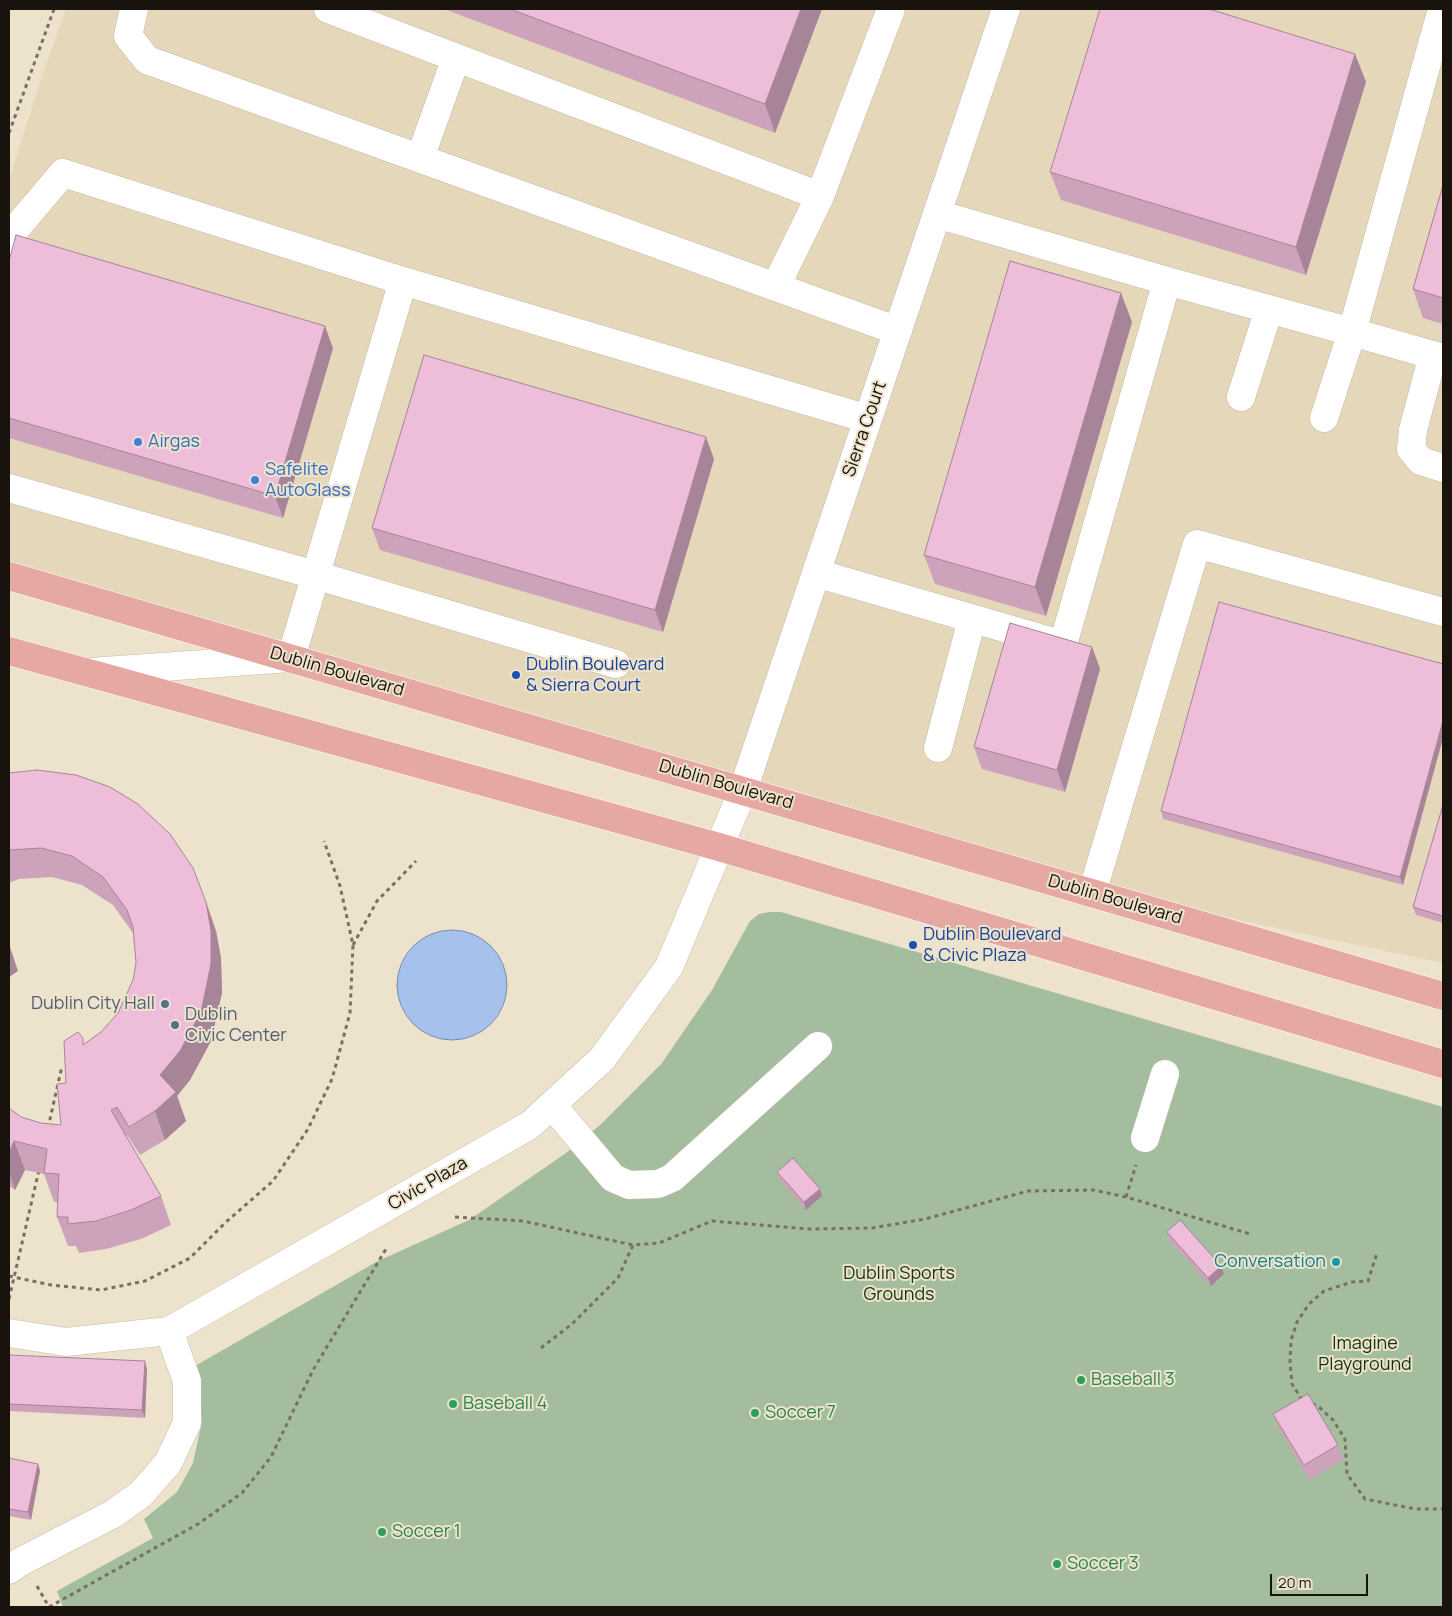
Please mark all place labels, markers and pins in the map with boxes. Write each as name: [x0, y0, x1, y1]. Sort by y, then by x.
place label: Airgas: [148, 431, 200, 453]
marker: Airgas: [132, 436, 144, 448]
place label: Safelite AutoGlass: [265, 459, 350, 502]
marker: Safelite AutoGlass: [249, 474, 261, 486]
place label: Dublin Boulevard & Sierra Court: [526, 654, 664, 696]
marker: Dublin Boulevard & Sierra Court: [510, 669, 522, 681]
place label: Dublin Boulevard & Civic Plaza: [923, 924, 1061, 966]
marker: Dublin Boulevard & Civic Plaza: [907, 939, 919, 951]
place label: Dublin City Hall: [31, 993, 155, 1015]
marker: Dublin City Hall: [159, 998, 171, 1010]
place label: Dublin Civic Center: [185, 1004, 287, 1046]
marker: Dublin Civic Center: [169, 1019, 181, 1031]
place label: Conversation: [1214, 1251, 1326, 1273]
marker: Conversation: [1330, 1256, 1342, 1268]
place label: Baseball 3: [1091, 1369, 1175, 1391]
marker: Baseball 3: [1075, 1374, 1087, 1386]
place label: Baseball 4: [463, 1393, 547, 1415]
marker: Baseball 4: [447, 1398, 459, 1410]
place label: Soccer 7: [765, 1402, 836, 1424]
marker: Soccer 7: [749, 1407, 761, 1419]
place label: Soccer 1: [392, 1521, 461, 1543]
marker: Soccer 1: [376, 1526, 388, 1538]
place label: Soccer 3: [1067, 1553, 1139, 1575]
marker: Soccer 3: [1051, 1558, 1063, 1570]

